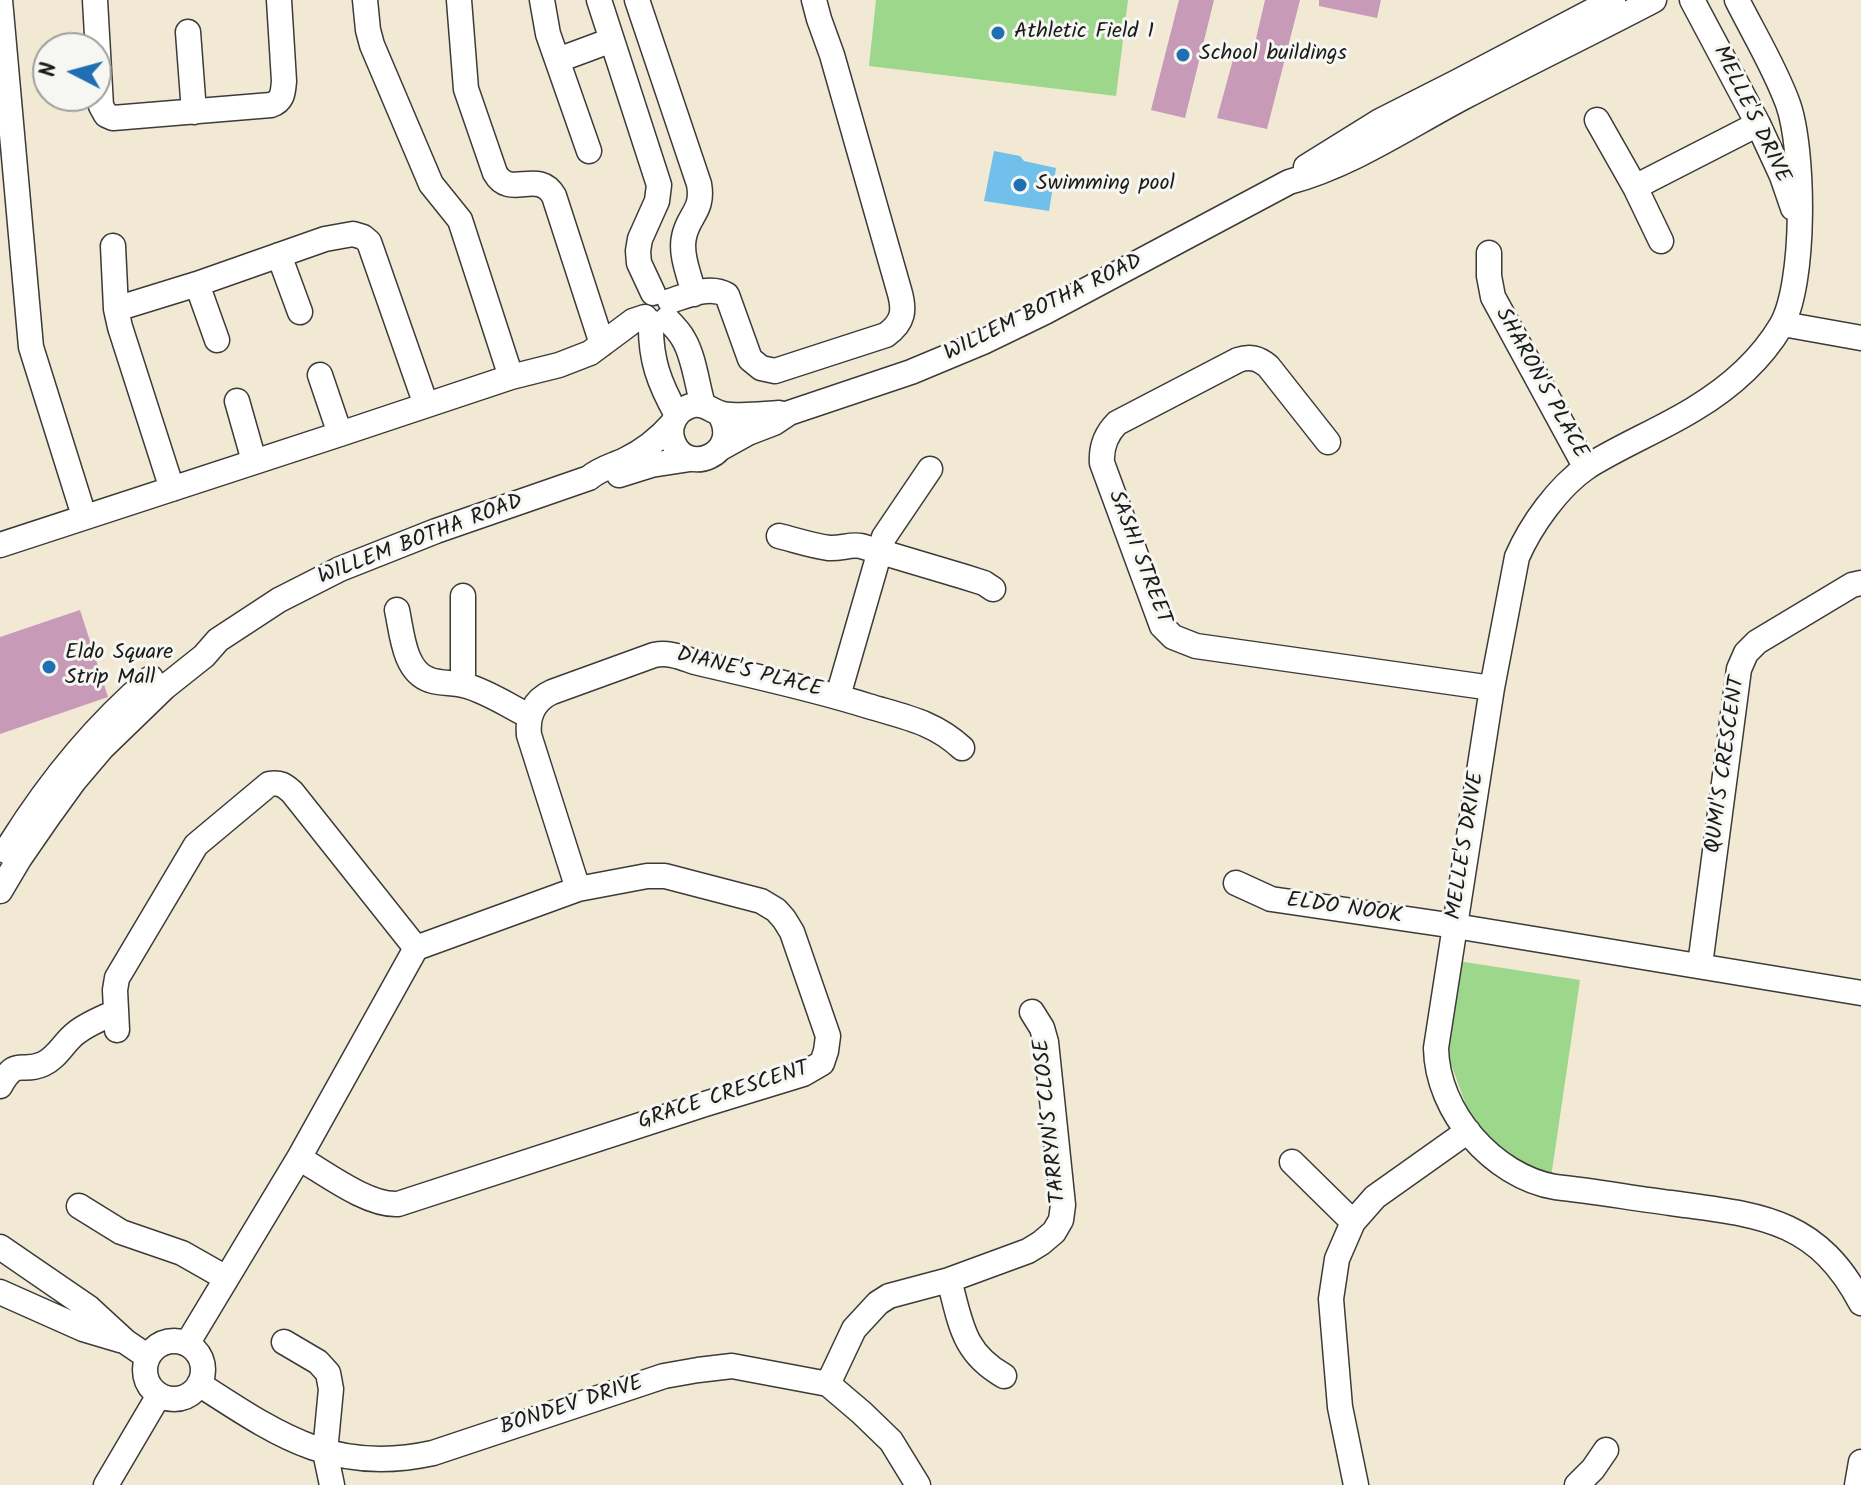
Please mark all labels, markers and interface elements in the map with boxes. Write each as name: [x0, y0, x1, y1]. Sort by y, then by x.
place label: Athletic Field 1: [1014, 20, 1154, 46]
marker: Athletic Field 1: [989, 24, 1007, 42]
north arrow: [32, 32, 112, 112]
place label: School buildings: [1199, 42, 1347, 68]
street label: MELLE'S DRIVE: [1705, 42, 1795, 188]
marker: School buildings: [1174, 46, 1192, 64]
text: N: [31, 61, 68, 78]
place label: Swimming pool: [1036, 172, 1175, 198]
marker: Swimming pool: [1011, 176, 1029, 194]
street label: WILLEM BOTHA ROAD: [941, 250, 1147, 368]
street label: SHARON'S PLACE: [1488, 304, 1592, 464]
street label: SASHI STREET: [1100, 487, 1176, 629]
street label: WILLEM BOTHA ROAD: [315, 490, 527, 592]
place label: Eldo Square Strip Mall: [65, 641, 173, 692]
street label: DIANE'S PLACE: [673, 643, 825, 705]
marker: Eldo Square Strip Mall: [40, 658, 58, 676]
street label: QUMI'S CRESCENT: [1702, 675, 1752, 855]
street label: MELLE'S DRIVE: [1442, 770, 1492, 922]
street label: ELDO NOOK: [1285, 889, 1403, 931]
street label: TARRYN'S CLOSE: [1030, 1037, 1074, 1205]
street label: GRACE CRESCENT: [635, 1057, 813, 1137]
street label: BONDEV DRIVE: [497, 1372, 647, 1442]

